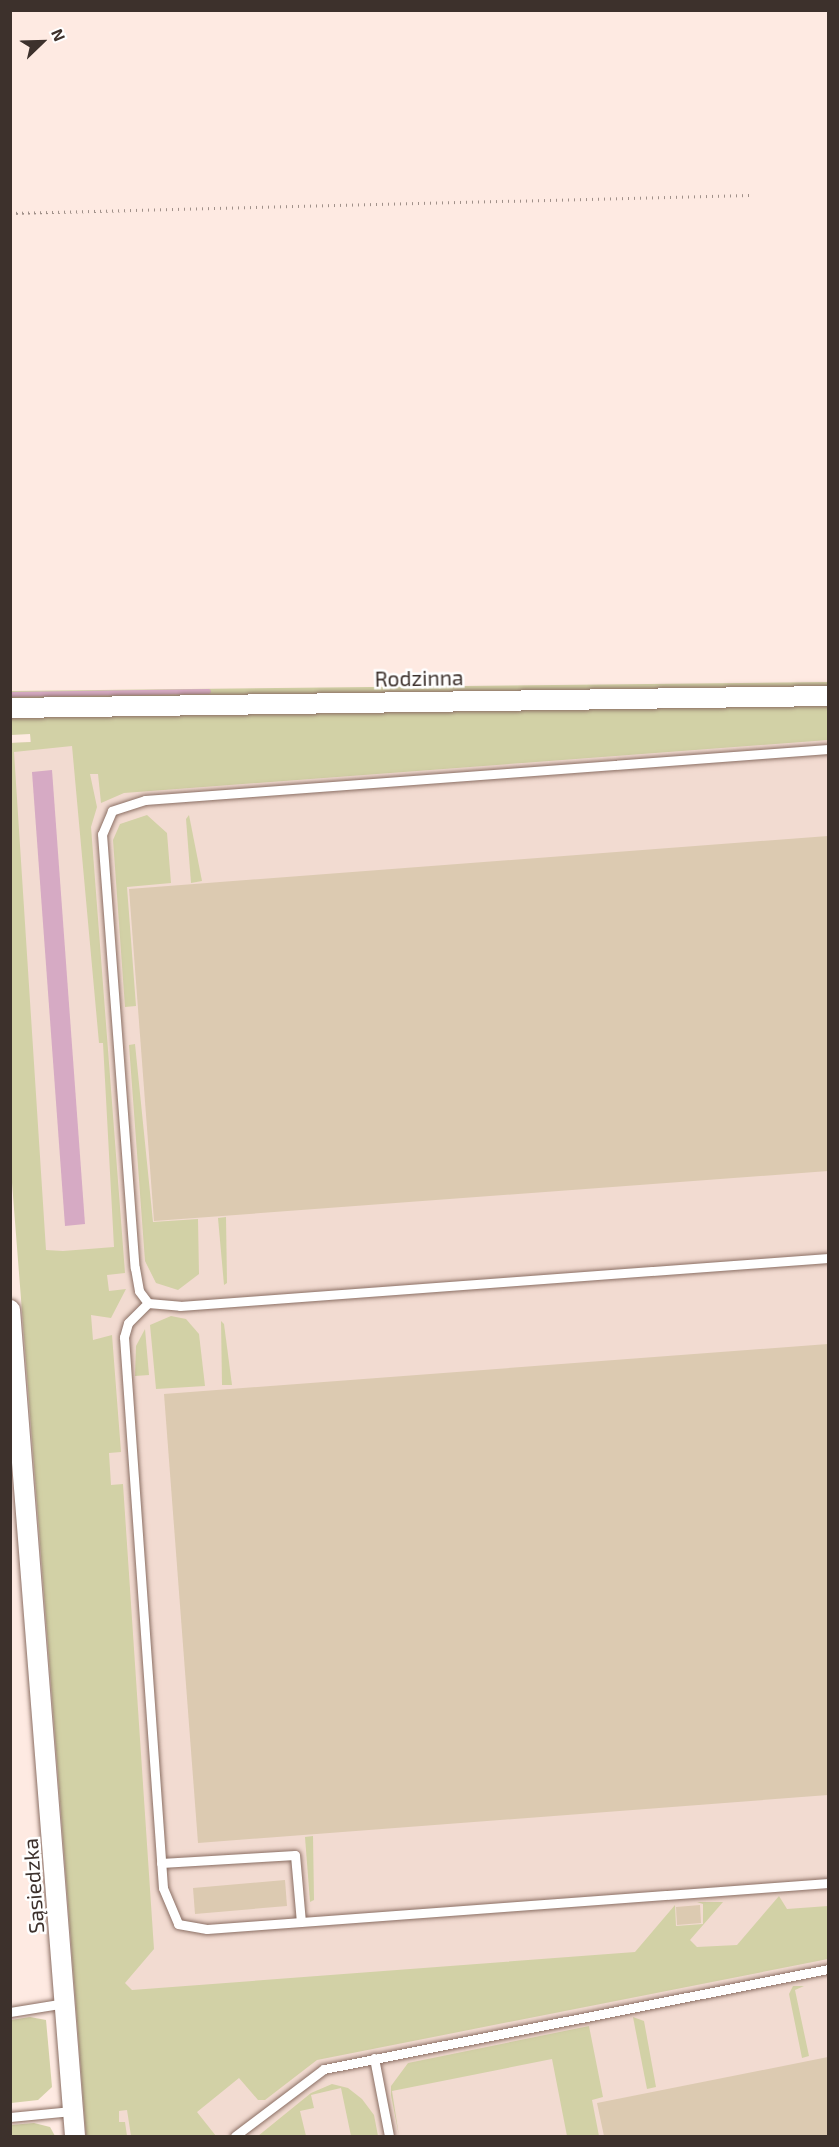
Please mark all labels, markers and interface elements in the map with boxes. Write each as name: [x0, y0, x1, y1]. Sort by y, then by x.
north arrow: [12, 12, 72, 72]
text: N: [48, 26, 70, 44]
street label: Rodzinna: [374, 665, 464, 691]
street label: Sąsiedzka: [17, 1838, 49, 1934]

